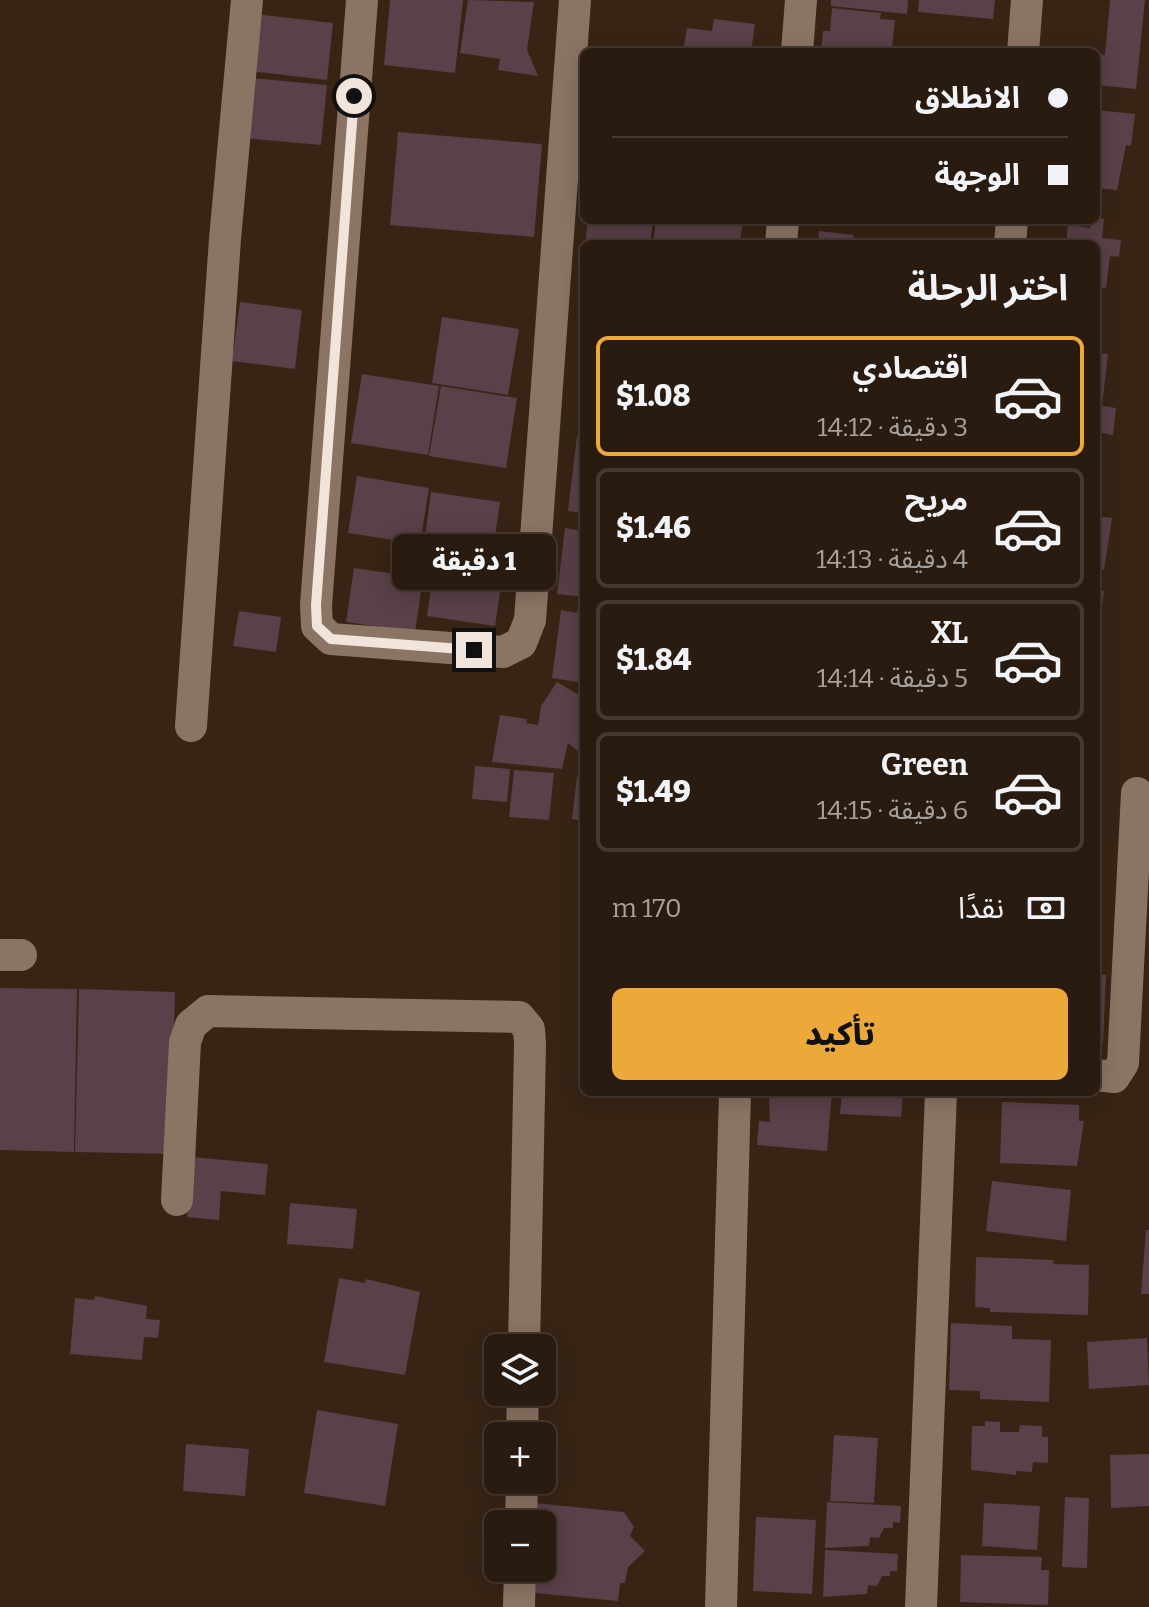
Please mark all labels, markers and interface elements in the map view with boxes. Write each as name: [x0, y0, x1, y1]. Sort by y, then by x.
route start: [336, 78, 372, 114]
text: الانطلاق: [915, 80, 1020, 116]
text: الوجهة: [935, 157, 1020, 193]
text: اختر الرحلة: [908, 266, 1068, 310]
text: اقتصادي: [853, 350, 968, 386]
icon: car: [992, 360, 1064, 432]
text: $1.08: [616, 378, 691, 414]
text: 3 دقيقة · 14:12: [817, 412, 968, 443]
text: مريح: [905, 482, 968, 518]
icon: car: [992, 492, 1064, 564]
text: $1.46: [616, 510, 691, 546]
callout: 1 دقيقة: [392, 534, 556, 590]
text: 4 دقيقة · 14:13: [816, 544, 968, 575]
text: 1 دقيقة: [432, 546, 516, 577]
text: XL: [931, 615, 968, 651]
icon: car: [992, 624, 1064, 696]
route end: [456, 632, 492, 668]
text: $1.84: [616, 642, 691, 678]
text: 5 دقيقة · 14:14: [817, 663, 968, 694]
text: Green: [881, 747, 968, 783]
icon: car: [992, 756, 1064, 828]
text: $1.49: [616, 774, 691, 810]
text: 6 دقيقة · 14:15: [817, 795, 968, 826]
icon: cash: [1024, 886, 1068, 930]
text: نقدًا: [958, 890, 1004, 926]
text: 170 m: [612, 893, 682, 924]
button: تأكيد: [612, 988, 1068, 1080]
map controls: [484, 1334, 556, 1582]
button: layers: [484, 1334, 556, 1406]
button: +: [484, 1422, 556, 1494]
button: −: [484, 1510, 556, 1582]

